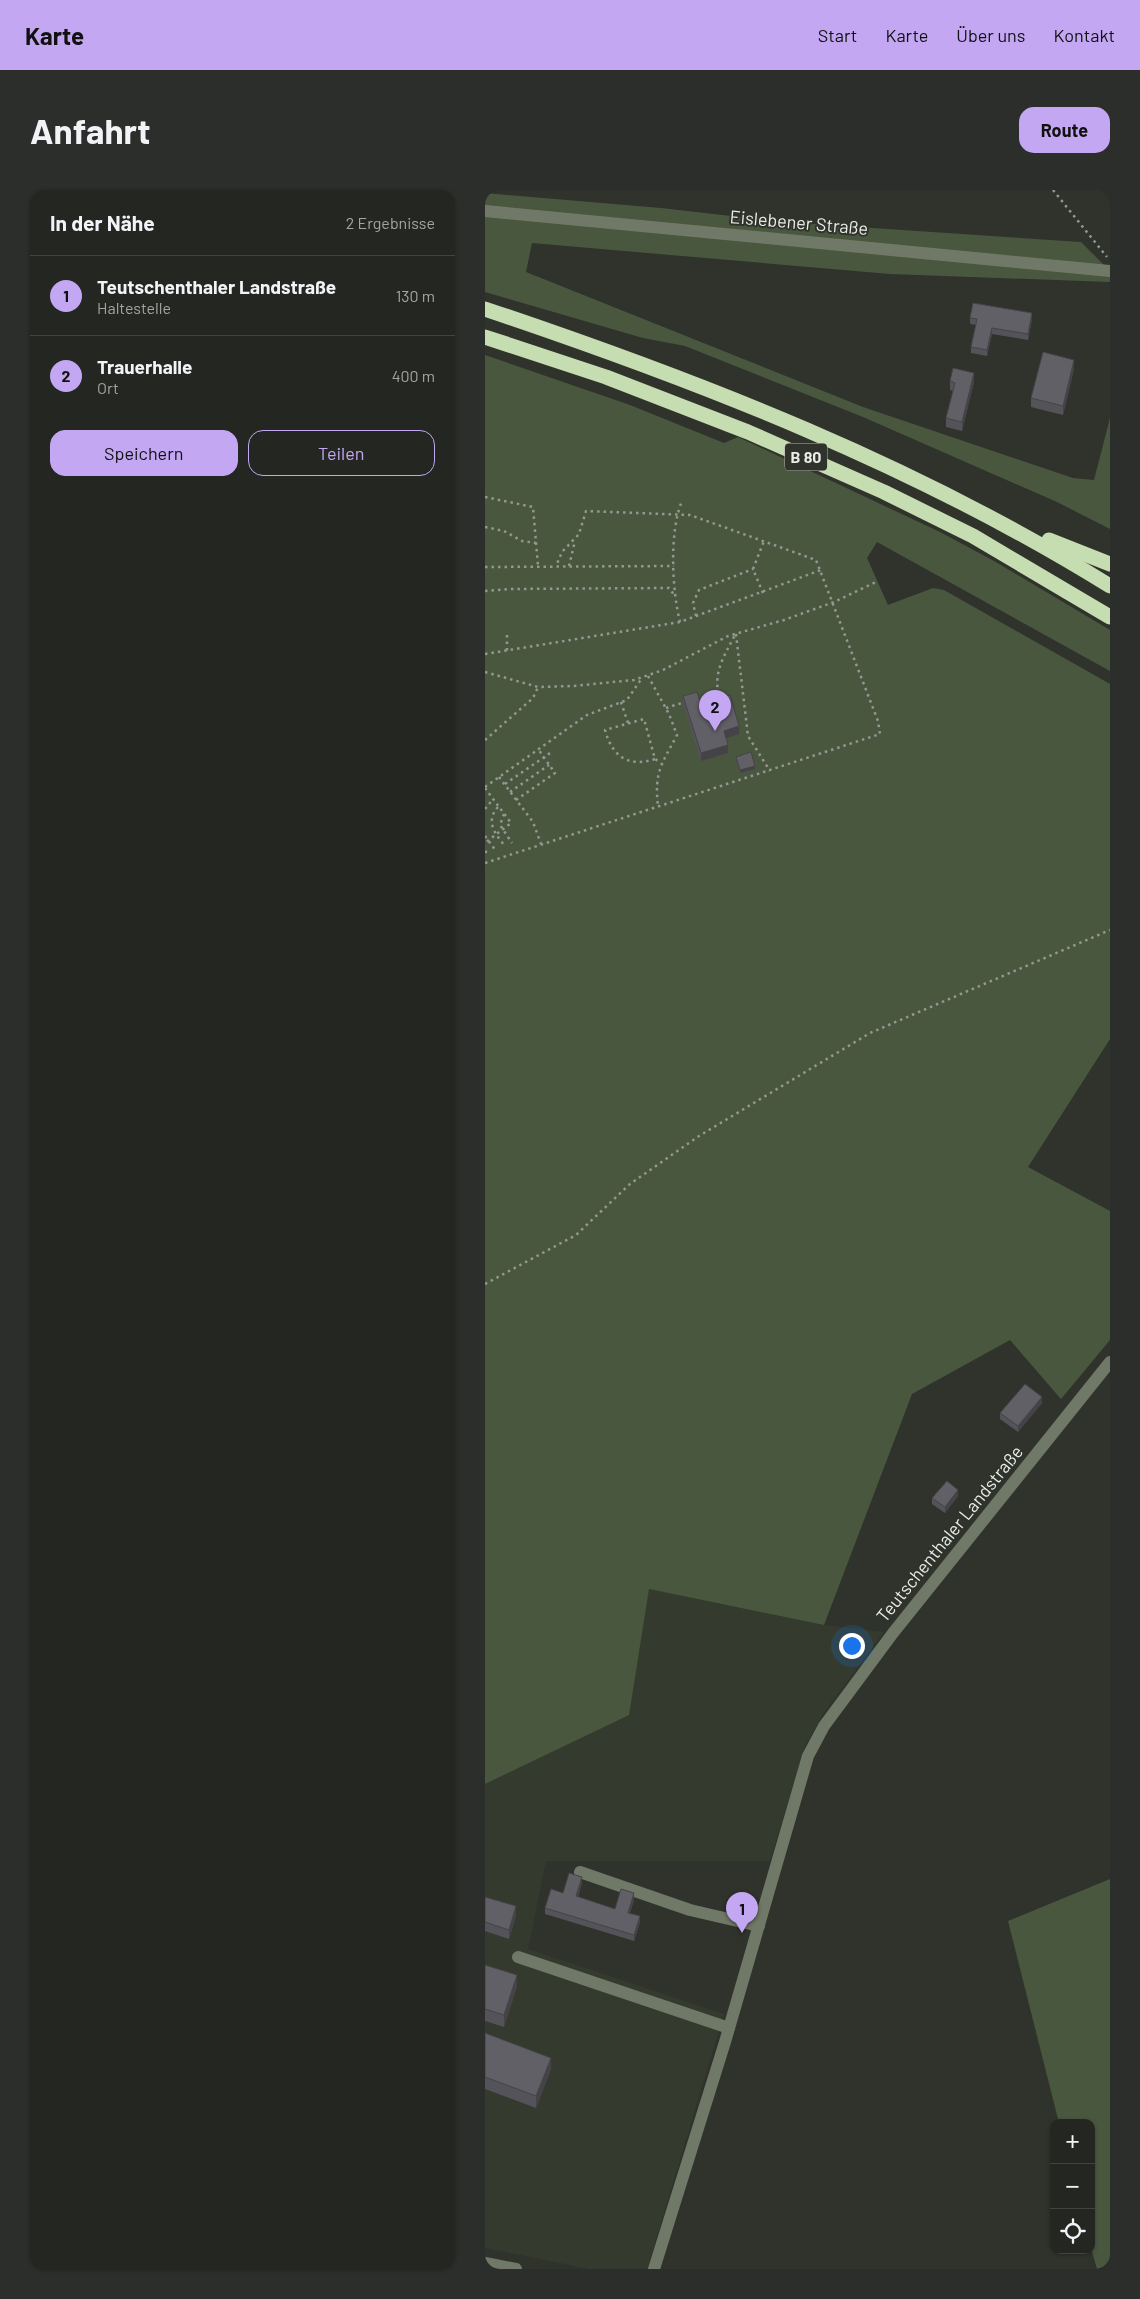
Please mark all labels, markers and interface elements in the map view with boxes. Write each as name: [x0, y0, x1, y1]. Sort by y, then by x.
text: Karte: [25, 21, 84, 50]
text: Start: [818, 24, 857, 46]
text: Karte: [885, 24, 928, 46]
text: Über uns: [956, 24, 1025, 46]
text: Kontakt: [1053, 24, 1115, 46]
button: Route: [1019, 107, 1110, 153]
text: Anfahrt: [30, 109, 150, 151]
street label: Eislebener Straße: [729, 205, 869, 239]
text: In der Nähe: [50, 210, 155, 235]
text: 2 Ergebnisse: [346, 213, 435, 232]
text: Teutschenthaler Landstraße: [97, 275, 336, 298]
text: 1: [63, 286, 69, 305]
text: 130 m: [396, 286, 435, 305]
text: Haltestelle: [97, 298, 171, 317]
text: Trauerhalle: [97, 355, 192, 378]
text: 2: [62, 366, 70, 385]
text: 400 m: [392, 366, 435, 385]
text: Ort: [97, 378, 119, 397]
button: Speichern: [50, 430, 238, 476]
button: Teilen: [248, 430, 435, 476]
road number: B 80: [785, 443, 827, 470]
pin: 2: [699, 690, 731, 731]
street label: Teutschenthaler Landstraße: [871, 1441, 1027, 1626]
your location: [839, 1633, 865, 1659]
pin: 1: [726, 1892, 758, 1933]
map controls: [1050, 2119, 1095, 2254]
button: +: [1050, 2119, 1095, 2164]
button: −: [1050, 2164, 1095, 2209]
button: locate: [1050, 2209, 1095, 2254]

